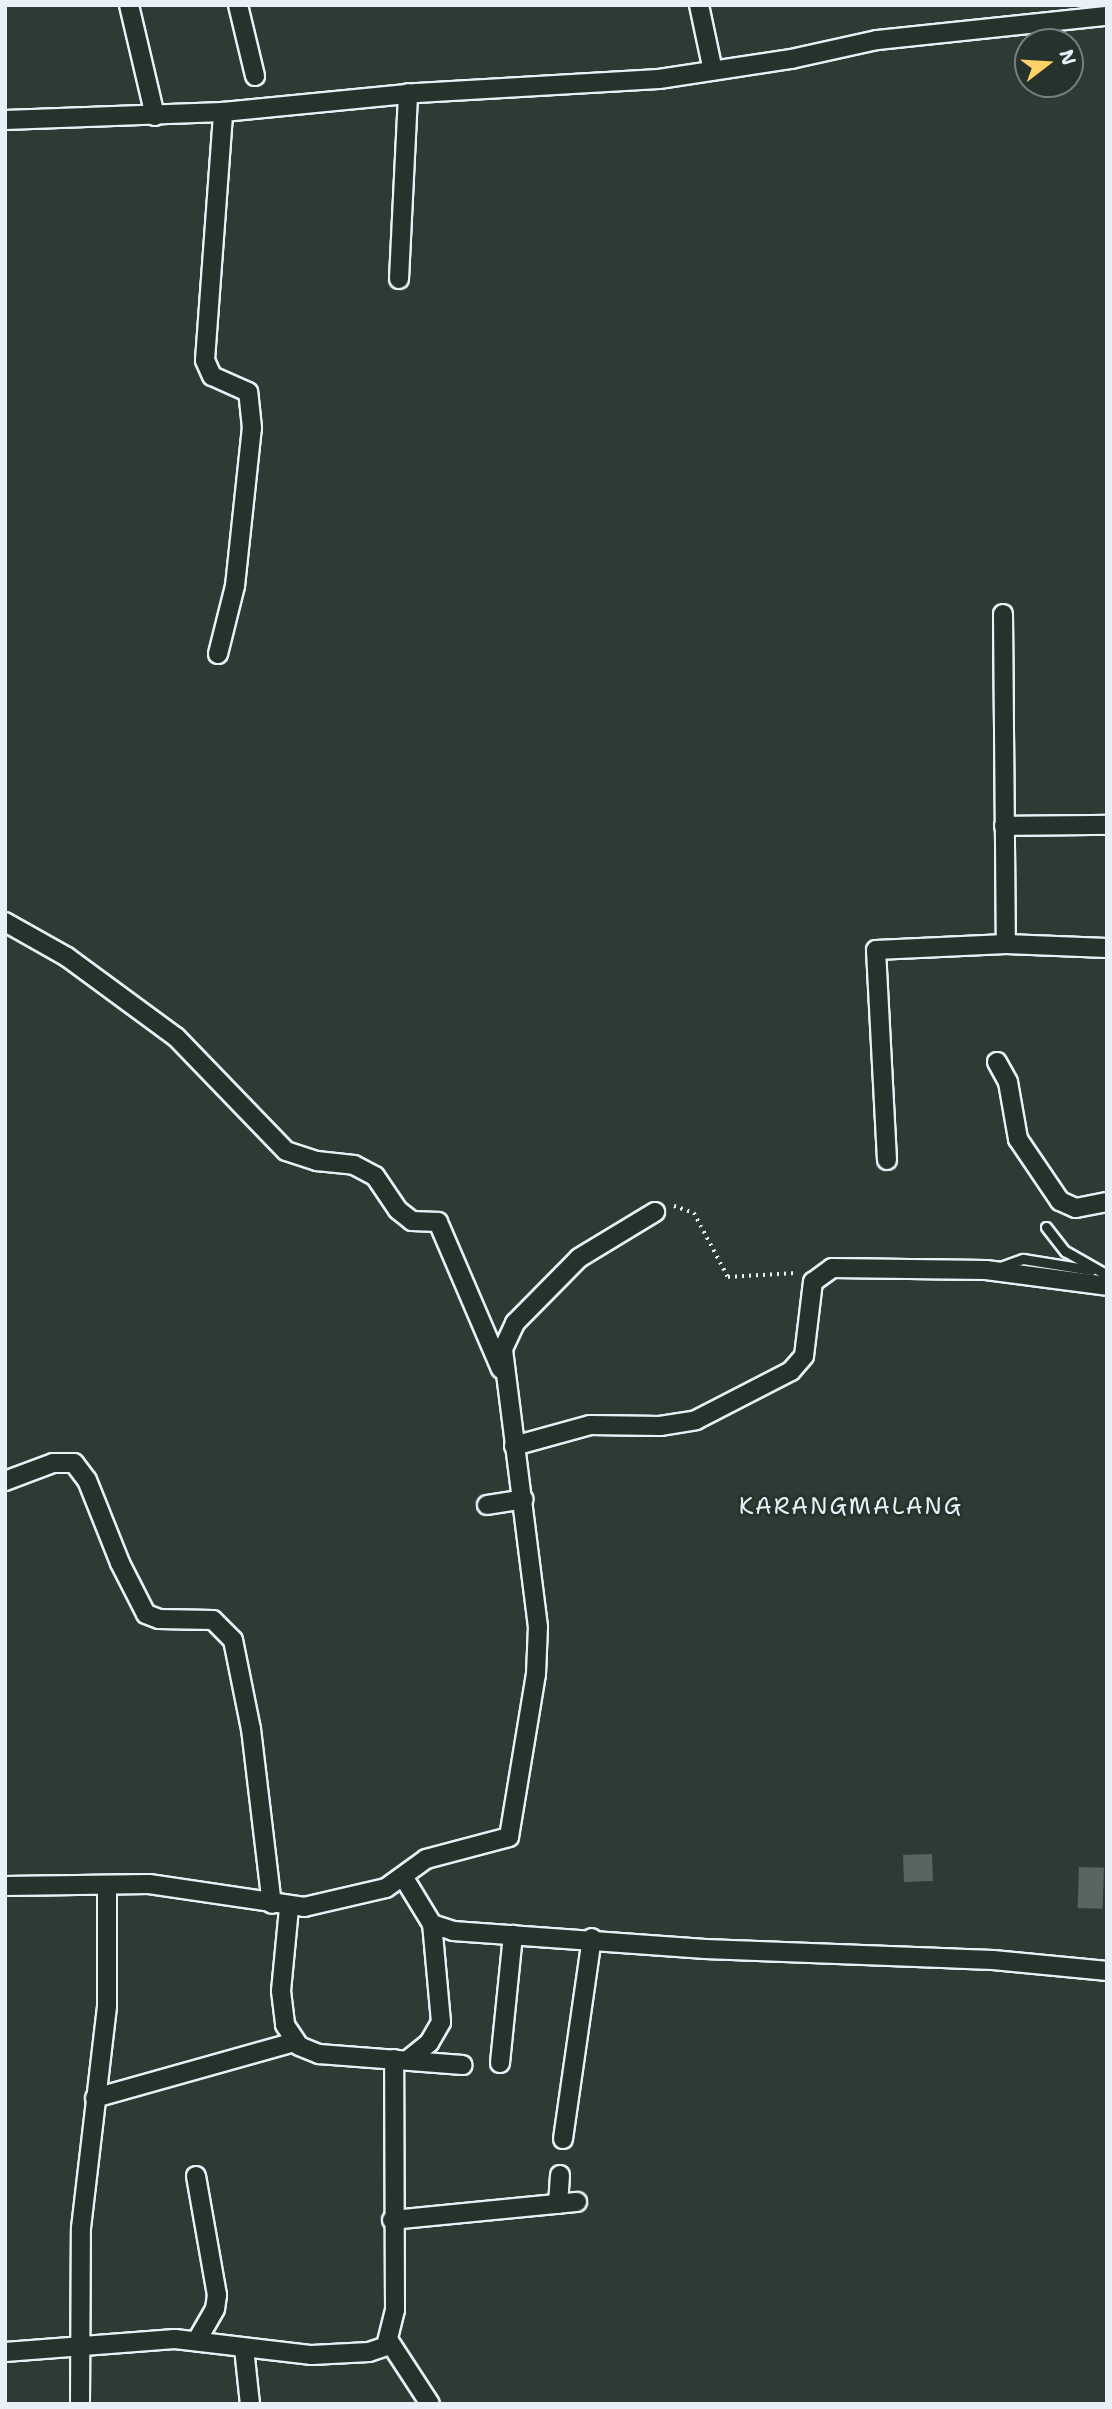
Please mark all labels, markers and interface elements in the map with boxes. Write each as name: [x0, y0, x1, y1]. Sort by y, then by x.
north arrow: [1014, 28, 1084, 98]
text: N: [1053, 46, 1082, 68]
district label: KARANGMALANG: [740, 1492, 962, 1520]

